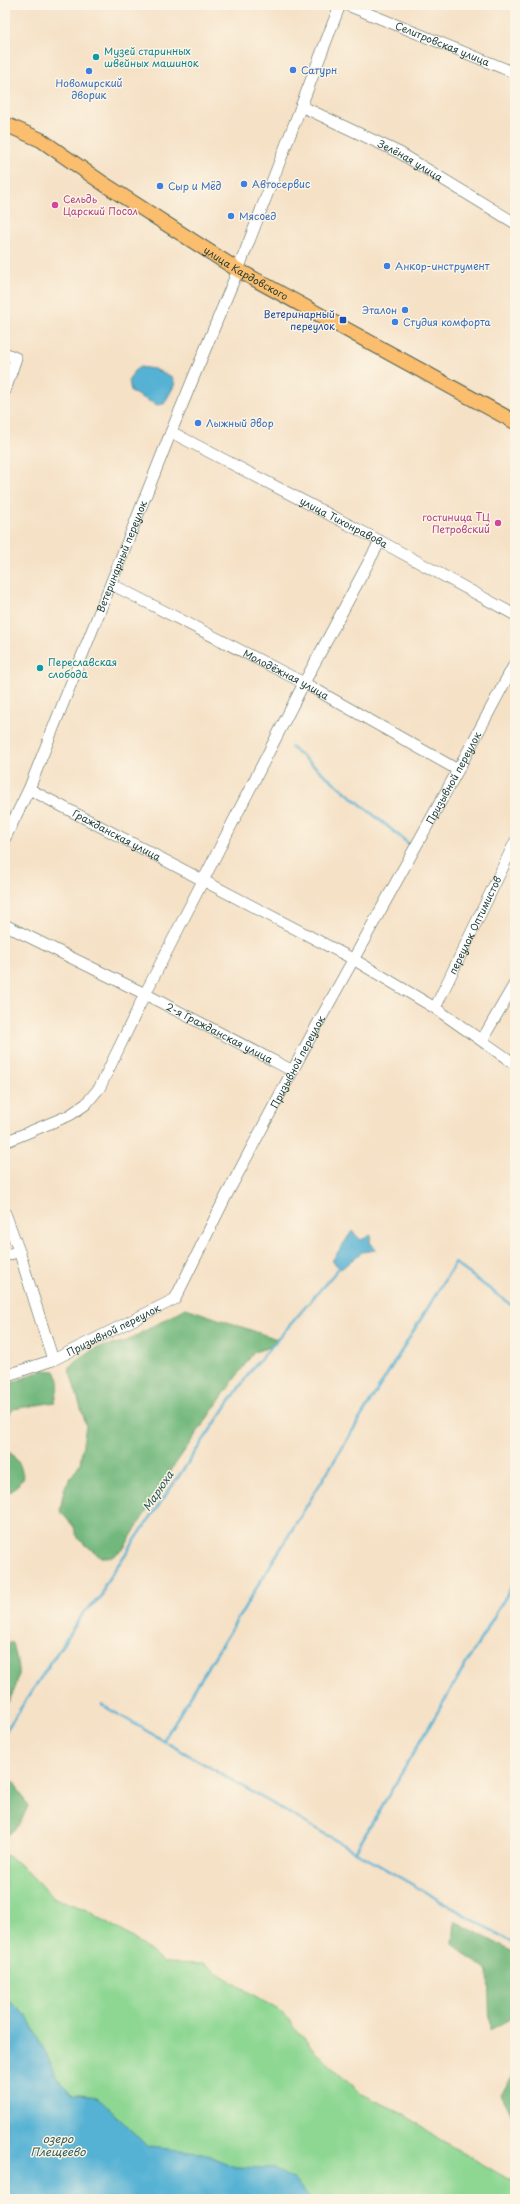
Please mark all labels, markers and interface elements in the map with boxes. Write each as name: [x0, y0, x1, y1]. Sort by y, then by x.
street label: Селитровская улица: [393, 17, 493, 69]
place label: Музей старинных швейных машинок: [104, 43, 199, 70]
marker: Музей старинных швейных машинок: [91, 52, 101, 62]
place label: Сатурн: [301, 62, 337, 77]
marker: Сатурн: [288, 65, 298, 75]
marker: Новомирский дворик: [84, 66, 94, 76]
place label: Новомирский дворик: [56, 75, 123, 102]
street label: Зелёная улица: [375, 136, 446, 185]
place label: Автосервис: [252, 176, 310, 191]
place label: Сыр и Мёд: [168, 178, 222, 193]
marker: Автосервис: [239, 179, 249, 189]
marker: Сыр и Мёд: [155, 181, 165, 191]
place label: Сельдь Царский Посол: [63, 191, 138, 218]
marker: Сельдь Царский Посол: [50, 200, 60, 210]
place label: Мясоед: [239, 208, 277, 223]
marker: Мясоед: [226, 211, 236, 221]
street label: улица Кардовского: [201, 242, 292, 303]
place label: Анкор-инструмент: [395, 258, 490, 273]
marker: Анкор-инструмент: [382, 261, 392, 271]
place label: Эталон: [362, 302, 397, 317]
marker: Эталон: [400, 305, 410, 315]
place label: Ветеринарный переулок: [264, 306, 335, 334]
place label: Студия комфорта: [403, 314, 492, 330]
marker: Ветеринарный переулок: [338, 315, 348, 325]
marker: Студия комфорта: [390, 317, 400, 327]
place label: Лыжный двор: [206, 415, 274, 430]
marker: Лыжный двор: [193, 418, 203, 428]
street label: улица Тихонравова: [298, 493, 391, 551]
street label: Ветеринарный переулок: [92, 498, 150, 614]
place label: гостиница ТЦ Петровский: [422, 509, 490, 536]
marker: гостиница ТЦ Петровский: [493, 518, 503, 528]
street label: Молодёжная улица: [241, 645, 333, 703]
place label: Переславская слобода: [48, 654, 117, 681]
marker: Переславская слобода: [35, 663, 45, 673]
street label: Призывной переулок: [422, 729, 484, 826]
street label: Гражданская улица: [70, 805, 164, 864]
street label: переулок Оптимистов: [444, 873, 505, 977]
street label: 2-я Гражданская улица: [164, 998, 276, 1067]
street label: Призывной переулок: [266, 1012, 328, 1111]
street label: Призывной переулок: [64, 1300, 163, 1359]
water label: Марюха: [138, 1467, 177, 1514]
water label: озеро Плещеево: [30, 2130, 86, 2160]

